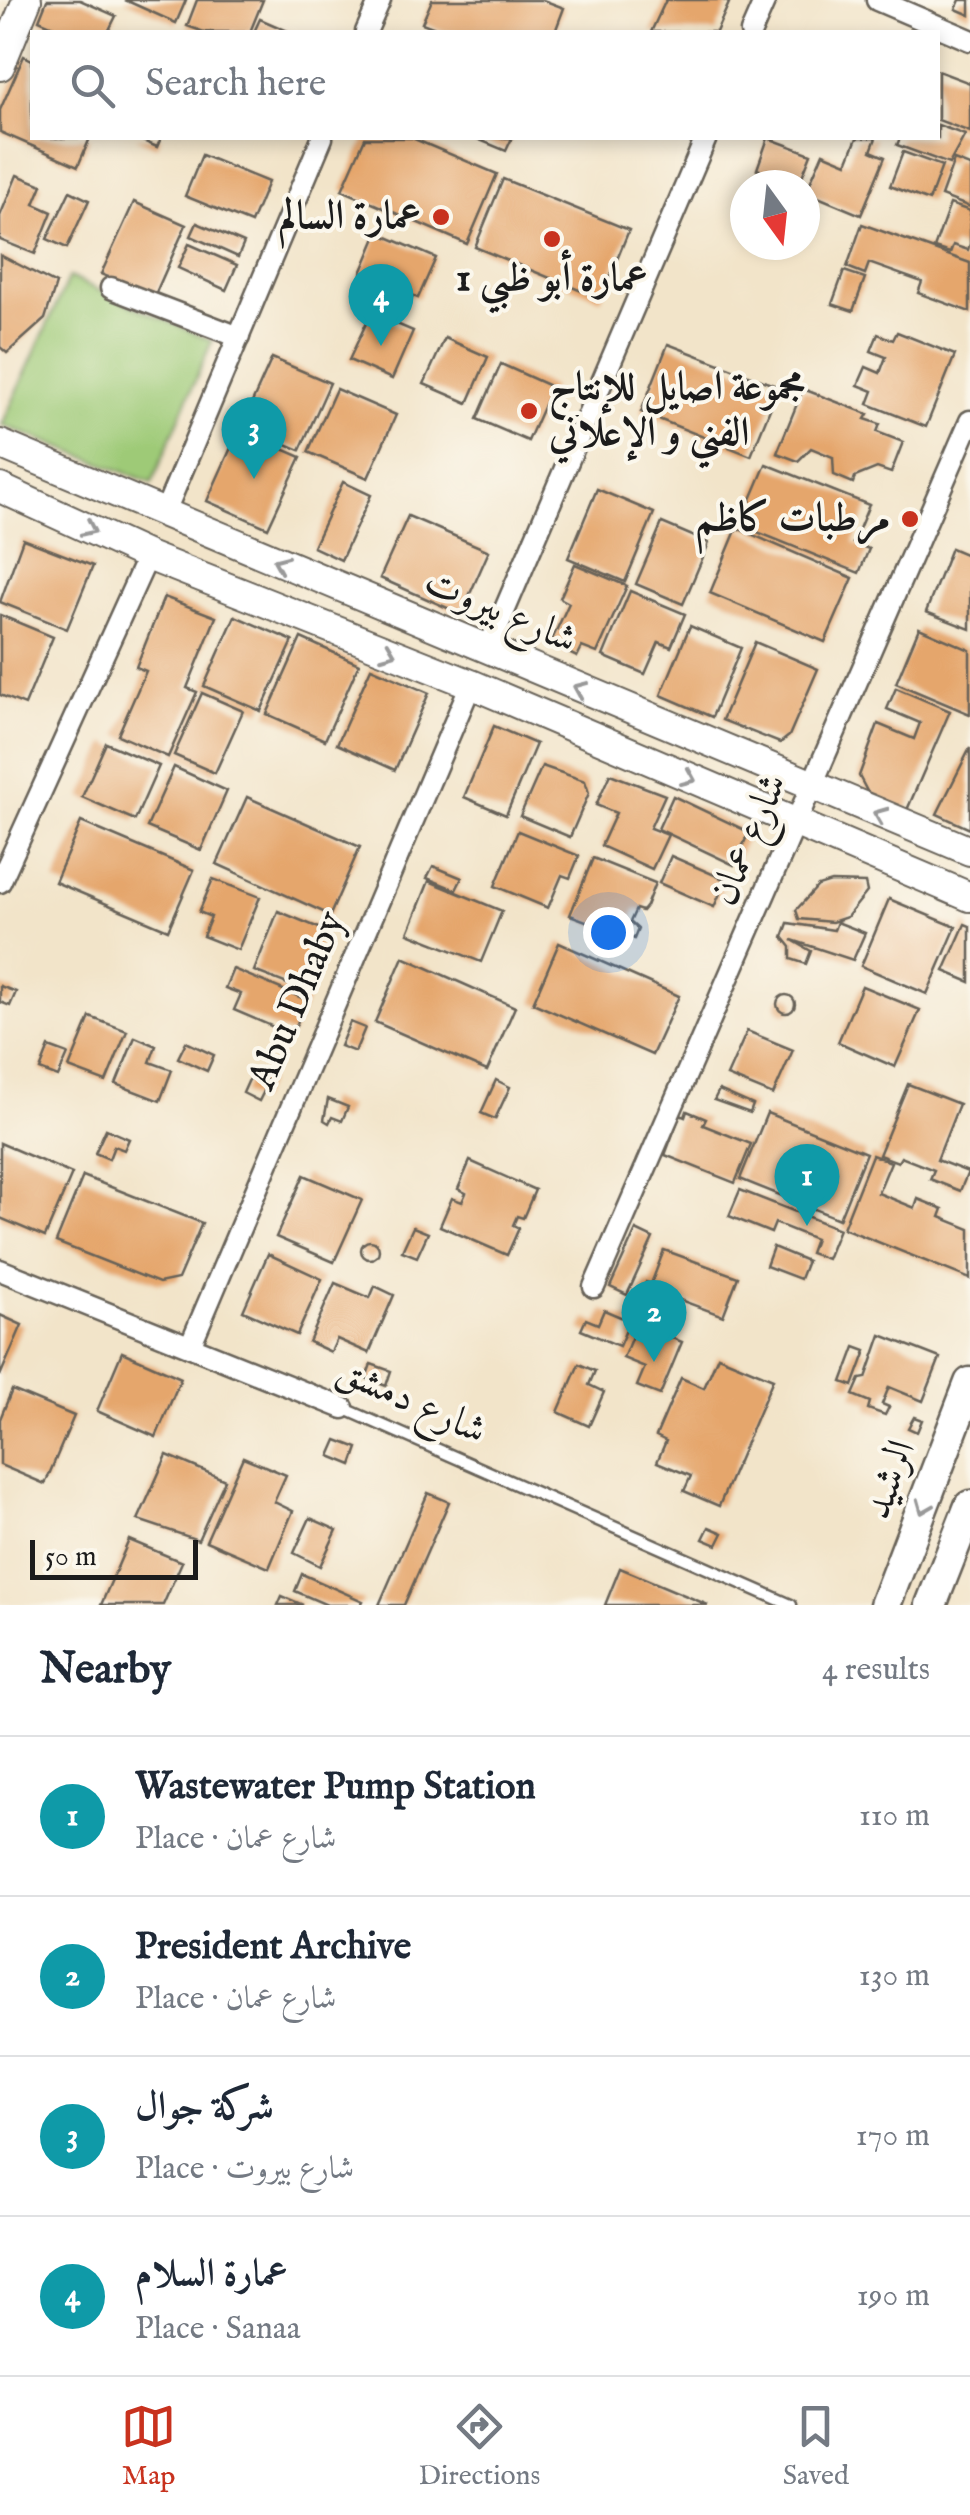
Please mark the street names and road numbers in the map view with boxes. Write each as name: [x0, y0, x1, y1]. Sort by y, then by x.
street label: شارع بيروت: [414, 557, 584, 671]
street label: شارع عمان: [699, 766, 805, 916]
street label: Abu Dhaby: [237, 904, 359, 1099]
street label: شارع دمشق: [326, 1346, 494, 1462]
street label: الرشيد: [853, 1433, 929, 1527]

